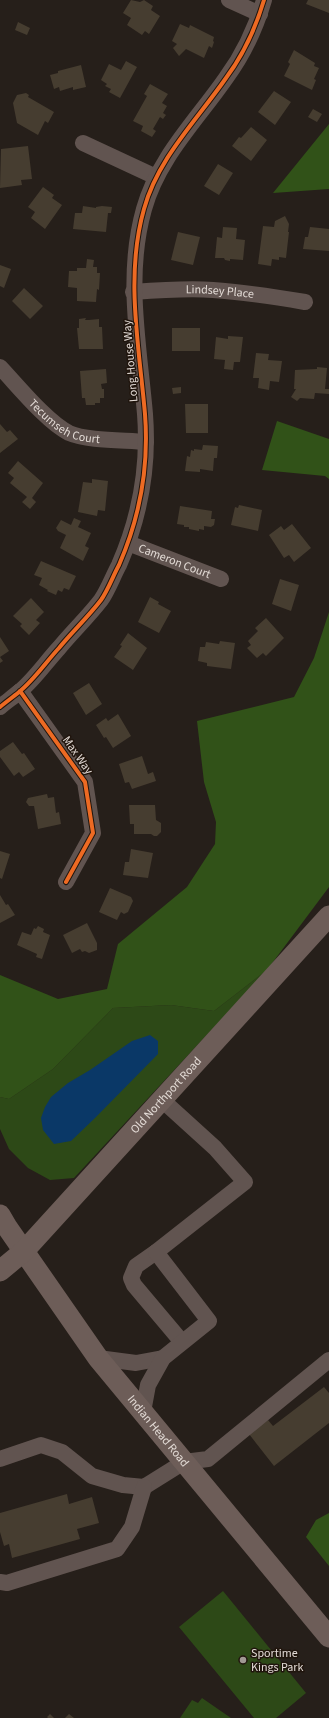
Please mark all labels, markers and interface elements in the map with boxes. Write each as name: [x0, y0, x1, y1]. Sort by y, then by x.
street label: Lindsey Place: [186, 281, 255, 303]
street label: Long House Way: [118, 319, 143, 403]
street label: Tecumseh Court: [25, 396, 101, 448]
street label: Cameron Court: [136, 540, 213, 583]
street label: Max Way: [58, 733, 97, 778]
street label: Old Northport Road: [127, 1053, 206, 1138]
street label: Indian Head Road: [123, 1392, 193, 1471]
place label: Sportime Kings Park: [251, 1645, 303, 1676]
marker: Sportime Kings Park: [238, 1655, 248, 1665]

